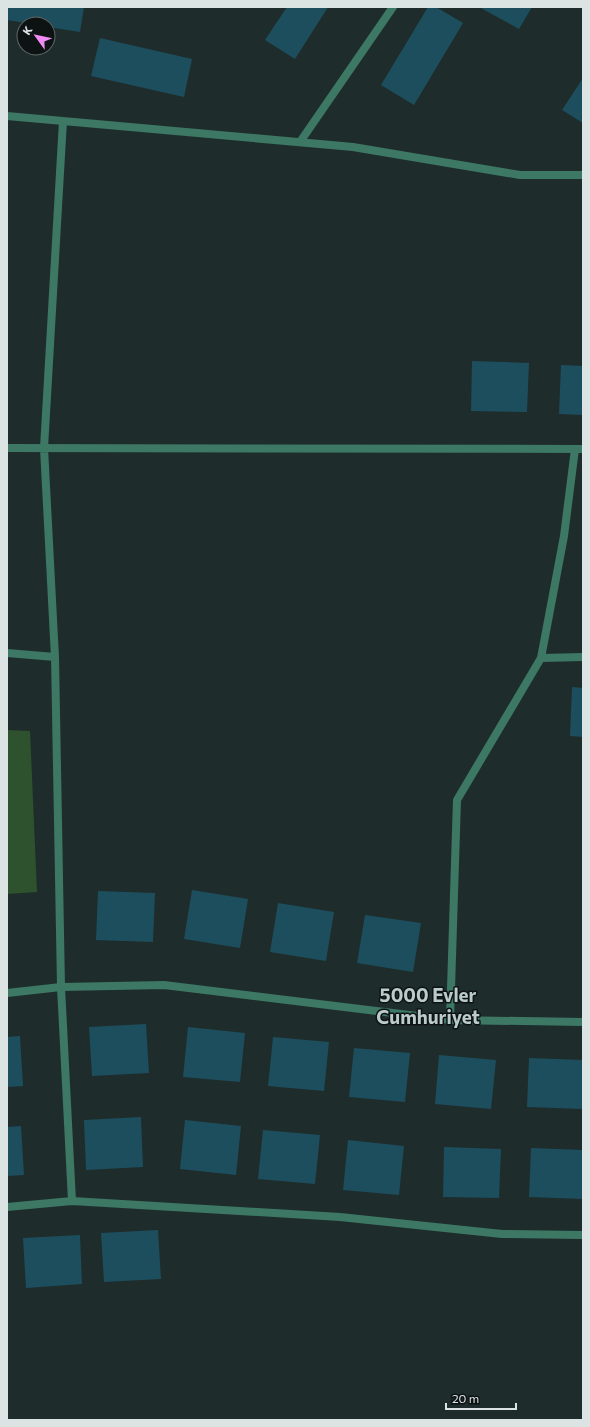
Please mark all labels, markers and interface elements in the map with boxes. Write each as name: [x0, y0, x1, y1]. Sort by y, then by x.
north arrow: [16, 16, 56, 56]
text: K: [20, 23, 35, 37]
district label: 5000 Evler Cumhuriyet: [376, 983, 480, 1028]
scale bar: [446, 1385, 516, 1411]
text: 20 m: [452, 1391, 479, 1405]

